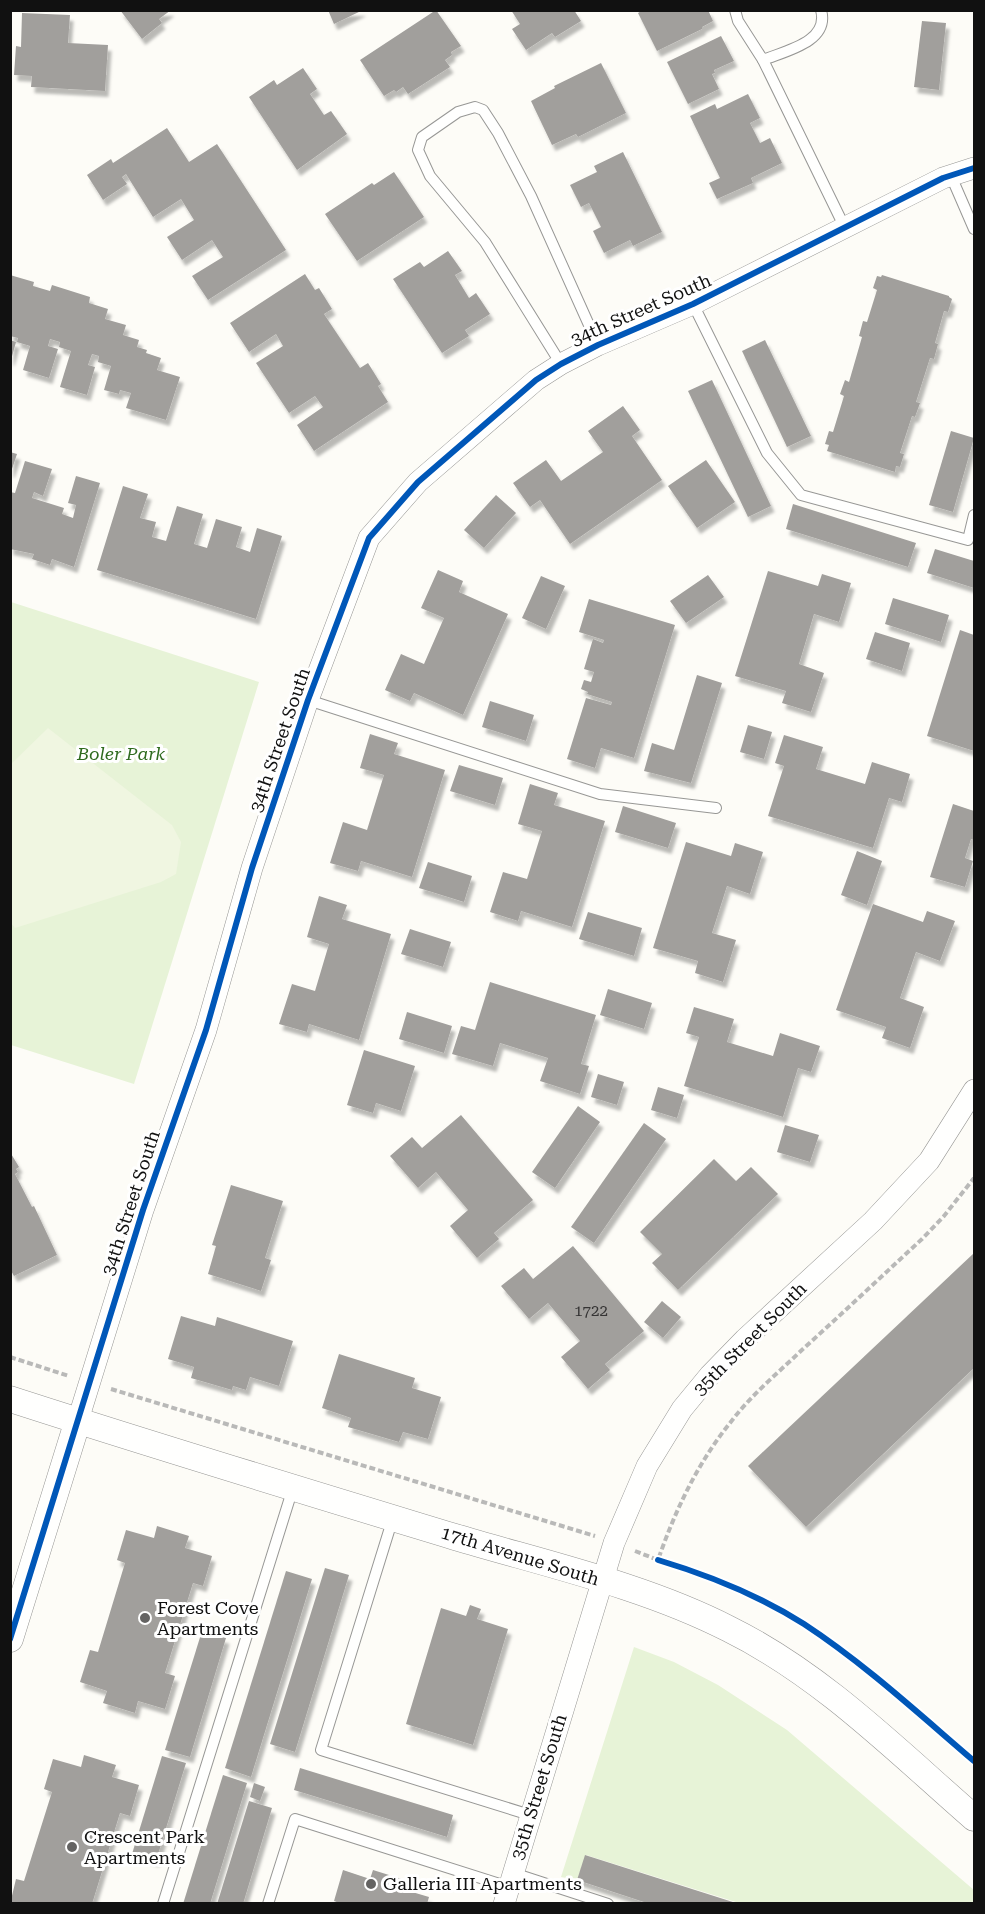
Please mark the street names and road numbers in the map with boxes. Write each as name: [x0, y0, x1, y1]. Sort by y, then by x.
street label: 34th Street South: [567, 269, 715, 350]
street label: 34th Street South: [245, 665, 314, 815]
street label: 34th Street South: [97, 1127, 164, 1278]
street label: 35th Street South: [689, 1277, 811, 1400]
street label: 17th Avenue South: [439, 1521, 602, 1590]
street label: 35th Street South: [506, 1711, 571, 1862]

